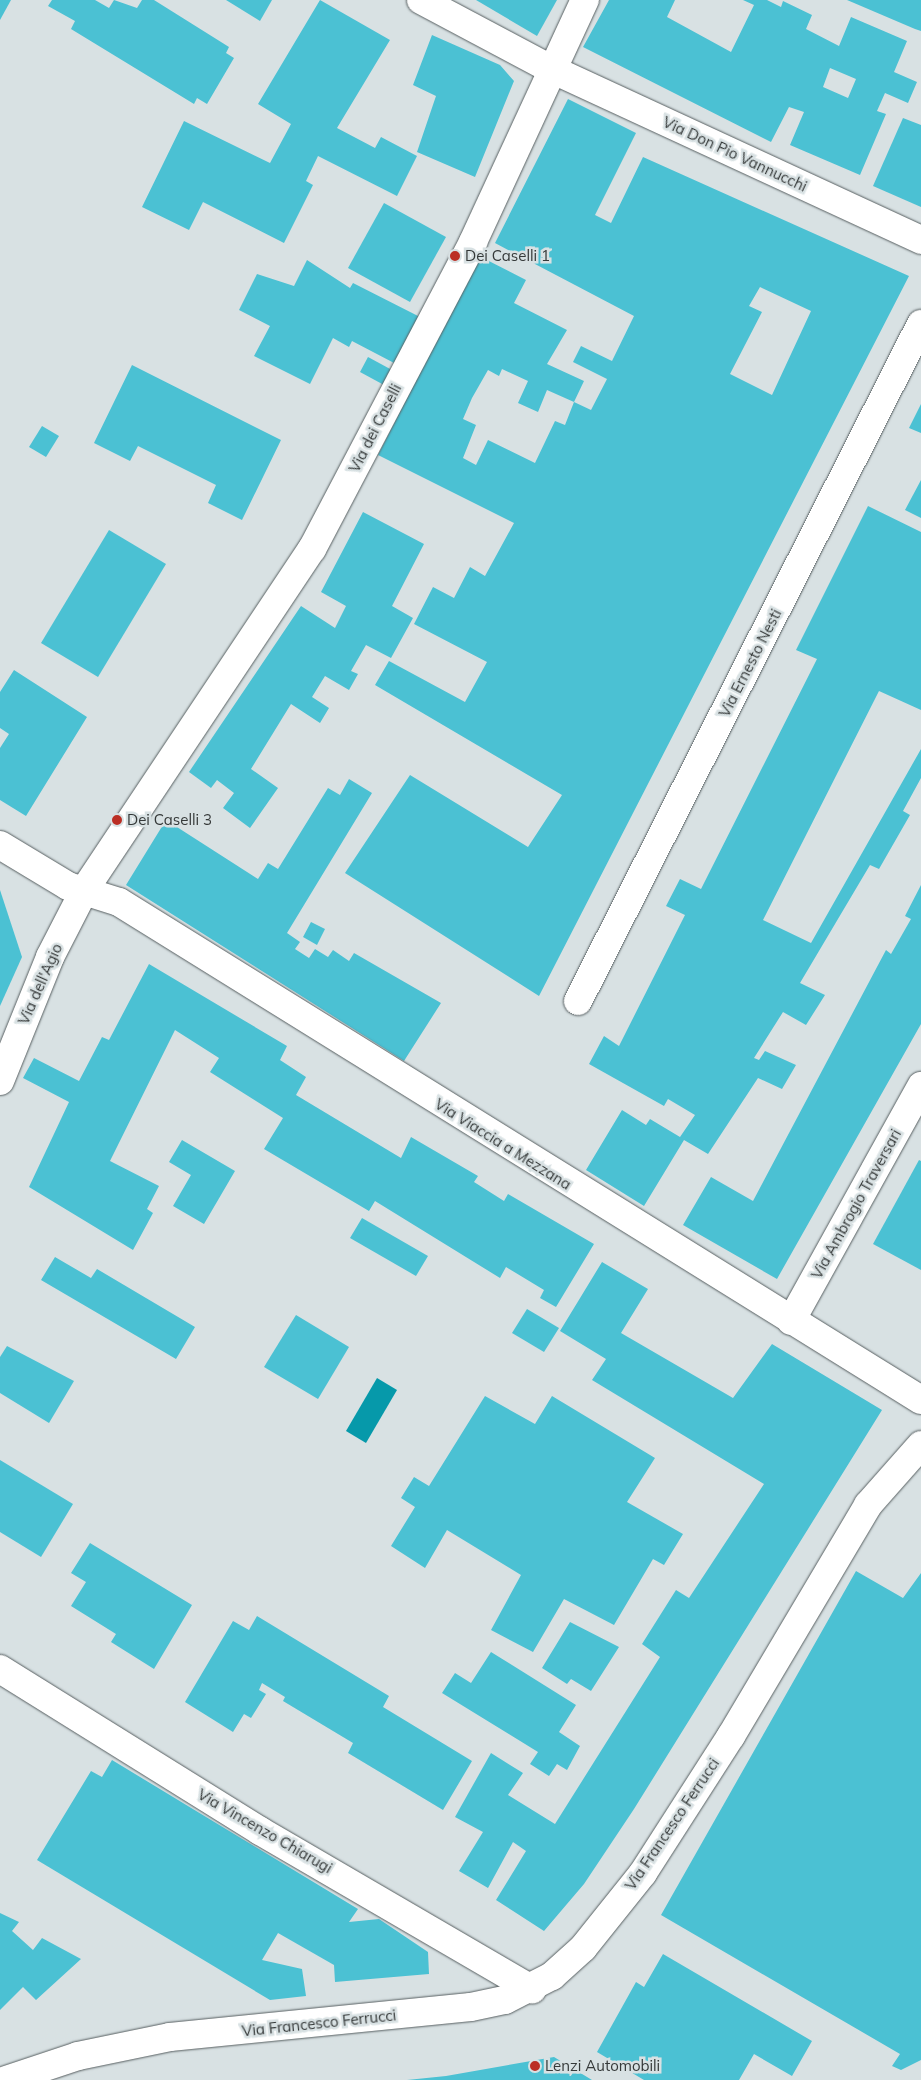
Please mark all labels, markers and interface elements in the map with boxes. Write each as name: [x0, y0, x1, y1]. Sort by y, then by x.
street label: Via Don Pio Vannucchi: [660, 113, 810, 195]
place label: Dei Caselli 1: [465, 247, 550, 265]
marker: Dei Caselli 1: [449, 250, 461, 262]
street label: Via dei Caselli: [345, 381, 405, 475]
street label: Via Ernesto Nesti: [715, 606, 785, 720]
place label: Dei Caselli 3: [127, 811, 212, 829]
marker: Dei Caselli 3: [111, 814, 123, 826]
street label: Via dell'Agio: [14, 941, 66, 1027]
street label: Via Viaccia a Mezzana: [431, 1095, 575, 1193]
street label: Via Ambrogio Traversari: [807, 1126, 905, 1282]
street label: Via Francesco Ferrucci: [621, 1755, 723, 1893]
street label: Via Vincenzo Chiarugi: [194, 1785, 336, 1877]
street label: Via Francesco Ferrucci: [241, 2006, 397, 2040]
place label: Lenzi Automobili: [545, 2057, 660, 2075]
marker: Lenzi Automobili: [529, 2060, 541, 2072]

